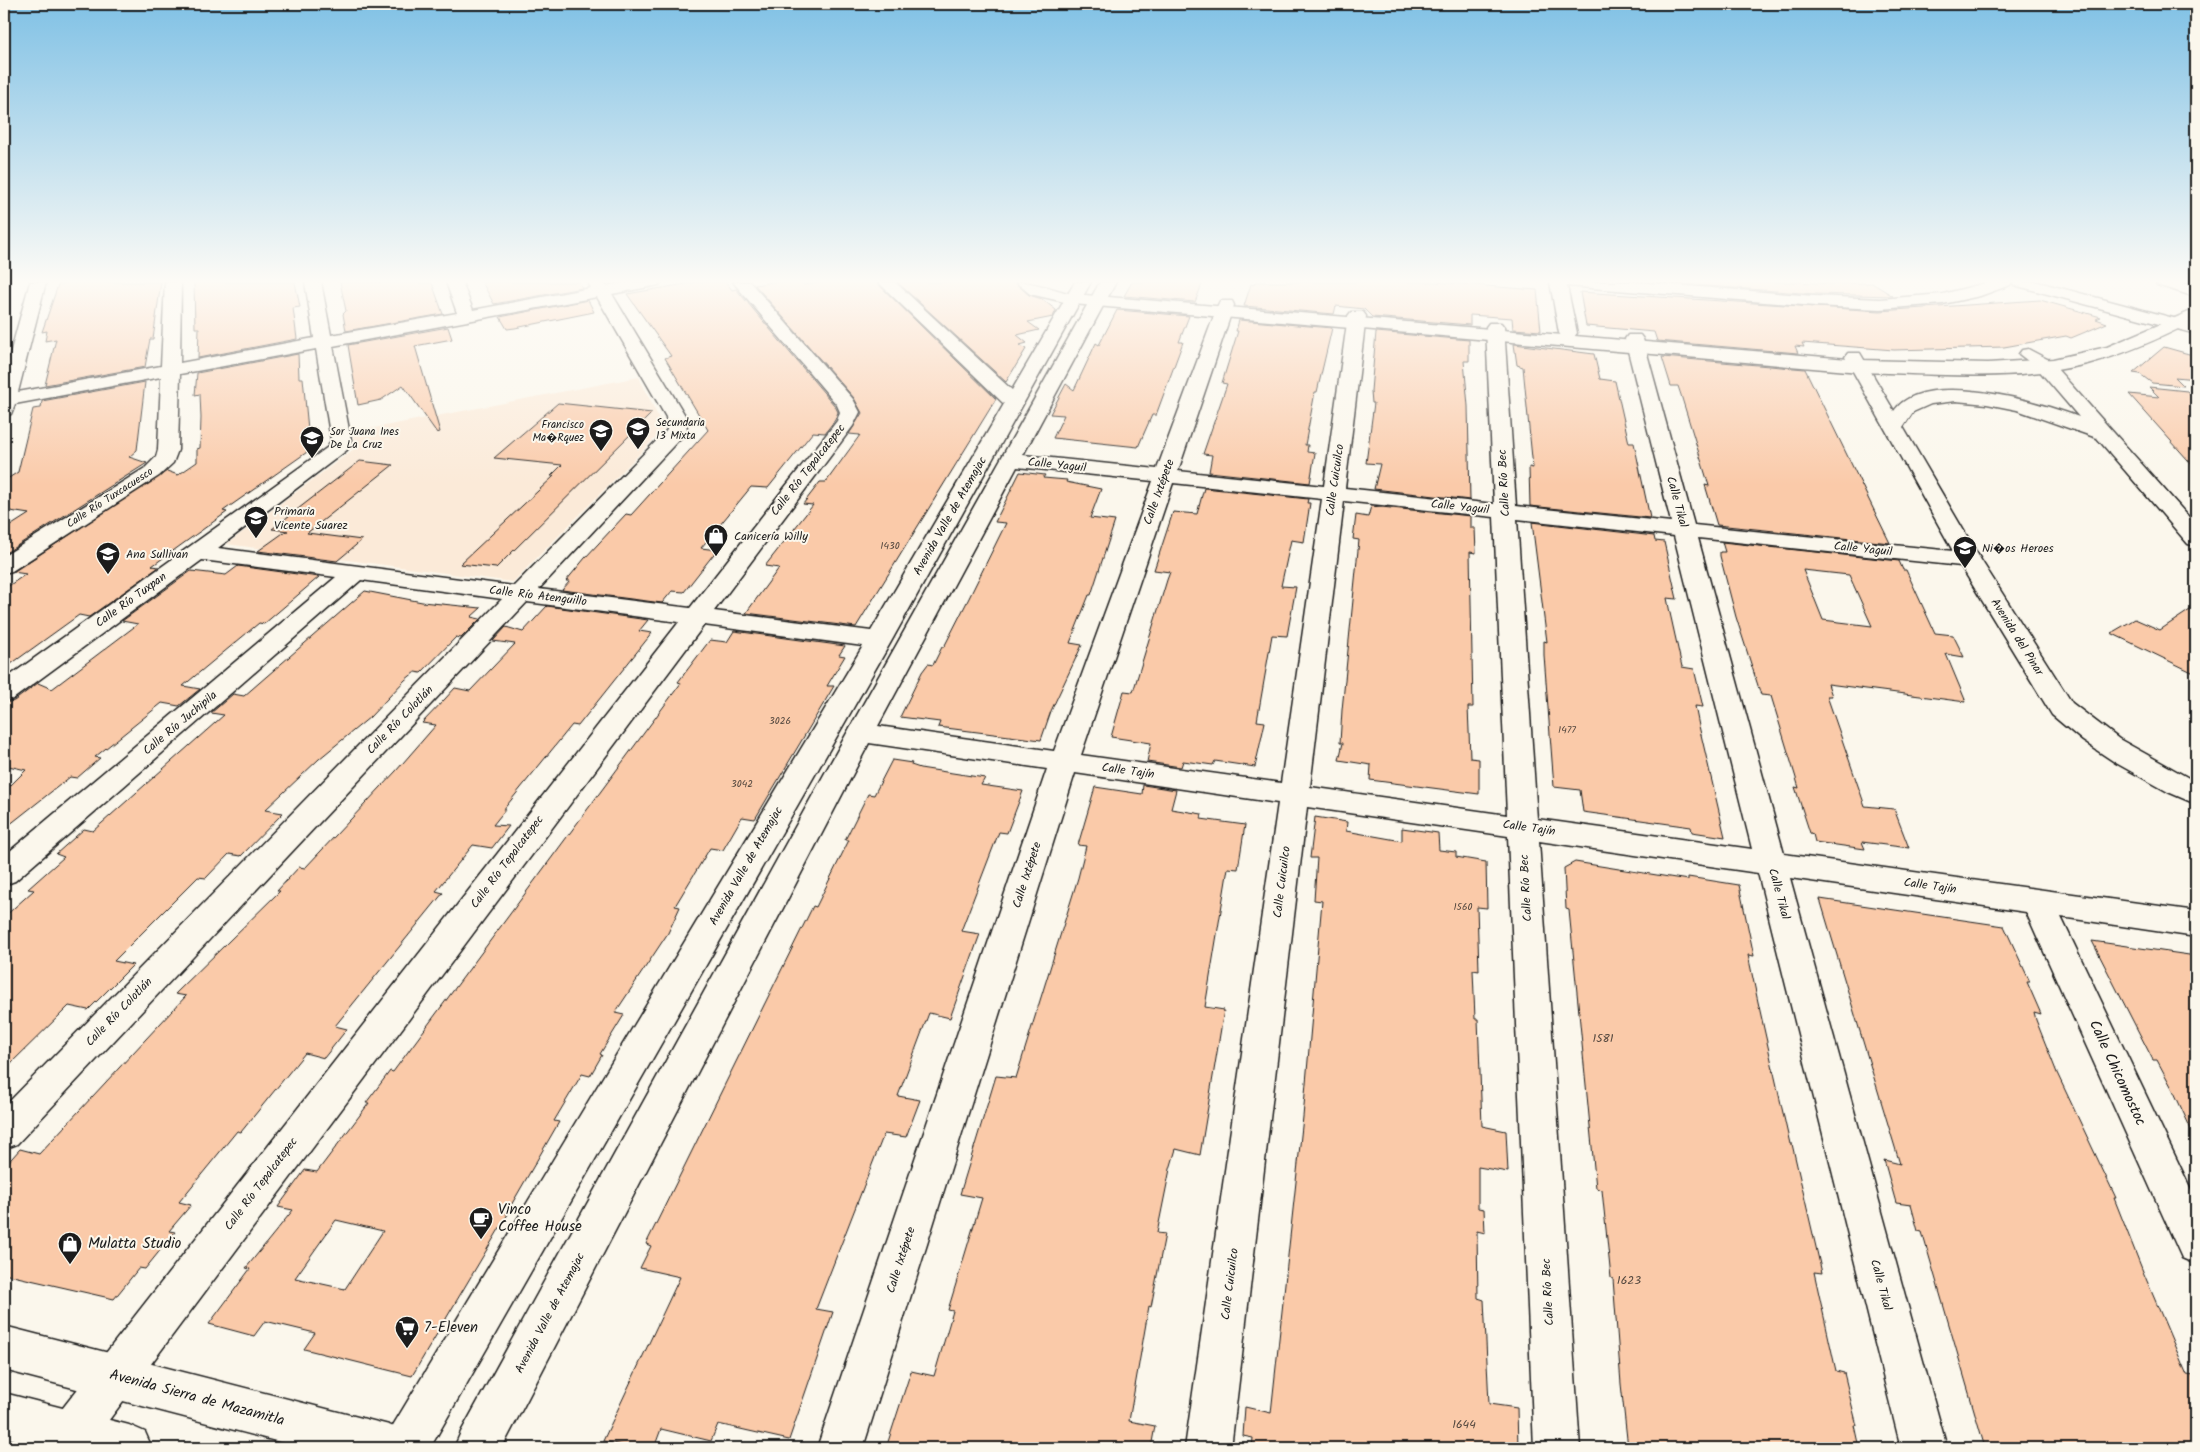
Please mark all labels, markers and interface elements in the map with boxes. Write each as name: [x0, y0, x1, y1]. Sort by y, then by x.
place label: Secundaria 13 Mixta: [656, 414, 705, 445]
place label: Francisco Ma�Rquez: [532, 416, 584, 447]
school or university icon: Secundaria 13 Mixta: [625, 416, 651, 450]
school or university icon: Francisco Ma�Rquez: [588, 418, 614, 452]
street label: Calle Río Tepalcatepec: [766, 420, 850, 520]
place label: Sor Juana Ines De La Cruz: [330, 423, 399, 454]
school or university icon: Sor Juana Ines De La Cruz: [299, 425, 325, 459]
street label: Calle Cuicuilco: [1321, 443, 1349, 517]
street label: Calle Río Bec: [1493, 449, 1515, 517]
street label: Calle Yaguil: [1027, 452, 1087, 478]
street label: Avenida Valle de Atemajac: [908, 453, 992, 579]
street label: Calle Ixtépete: [1138, 456, 1180, 528]
street label: Calle Río Tuxcacuesco: [63, 463, 157, 533]
street label: Calle Tikal: [1661, 474, 1693, 530]
street label: Calle Yaguil: [1430, 494, 1490, 520]
place label: Primaria Vicente Suarez: [274, 502, 348, 535]
school or university icon: Primaria Vicente Suarez: [243, 505, 269, 539]
shop icon: Canicería Willy: [703, 523, 729, 557]
place label: Canicería Willy: [734, 527, 808, 546]
school or university icon: Ni�os Heroes: [1952, 535, 1978, 569]
street label: Calle Yaguil: [1833, 536, 1893, 562]
house number: 1430: [880, 538, 900, 554]
place label: Ni�os Heroes: [1982, 539, 2054, 558]
school or university icon: Ana Sullivan: [95, 541, 121, 575]
place label: Ana Sullivan: [126, 545, 188, 564]
street label: Calle Río Tuxpan: [91, 568, 171, 632]
street label: Calle Río Atenguillo: [488, 581, 588, 611]
street label: Avenida del Pinar: [1986, 595, 2049, 680]
street label: Calle Río Colotlán: [362, 681, 438, 759]
street label: Calle Río Juchipila: [139, 686, 222, 760]
house number: 3026: [769, 713, 791, 729]
house number: 1477: [1558, 722, 1576, 738]
street label: Calle Tajín: [1100, 758, 1156, 784]
house number: 3042: [731, 776, 753, 792]
street label: Avenida Valle de Atemajac: [704, 803, 788, 929]
street label: Calle Río Tepalcatepec: [466, 811, 548, 913]
street label: Calle Tajín: [1501, 815, 1557, 841]
street label: Calle Ixtépete: [1007, 839, 1047, 911]
street label: Calle Cuicuilco: [1268, 845, 1296, 919]
street label: Calle Río Bec: [1515, 854, 1537, 922]
street label: Calle Tikal: [1763, 866, 1795, 922]
street label: Calle Tajín: [1902, 873, 1958, 899]
house number: 1560: [1453, 899, 1473, 915]
street label: Calle Río Colotlán: [81, 973, 157, 1051]
street label: Calle Chicomostoc: [2082, 1016, 2152, 1130]
house number: 1581: [1592, 1029, 1614, 1048]
street label: Calle Río Tepalcatepec: [220, 1133, 302, 1235]
place label: Vinco Coffee House: [498, 1198, 582, 1239]
cafe icon: Vinco Coffee House: [468, 1206, 494, 1240]
street label: Calle Ixtépete: [881, 1224, 921, 1296]
shop icon: Mulatta Studio: [57, 1231, 83, 1265]
place label: Mulatta Studio: [88, 1232, 181, 1256]
street label: Calle Cuicuilco: [1216, 1247, 1244, 1321]
street label: Avenida Valle de Atemajac: [510, 1249, 590, 1377]
street label: Calle Tikal: [1865, 1257, 1897, 1313]
street label: Calle Río Bec: [1537, 1258, 1559, 1326]
house number: 1623: [1617, 1271, 1641, 1290]
supermarket icon: 7-Eleven: [394, 1315, 420, 1349]
place label: 7-Eleven: [424, 1316, 478, 1340]
street label: Avenida Sierra de Mazamitla: [107, 1363, 287, 1433]
house number: 1644: [1452, 1415, 1476, 1434]

